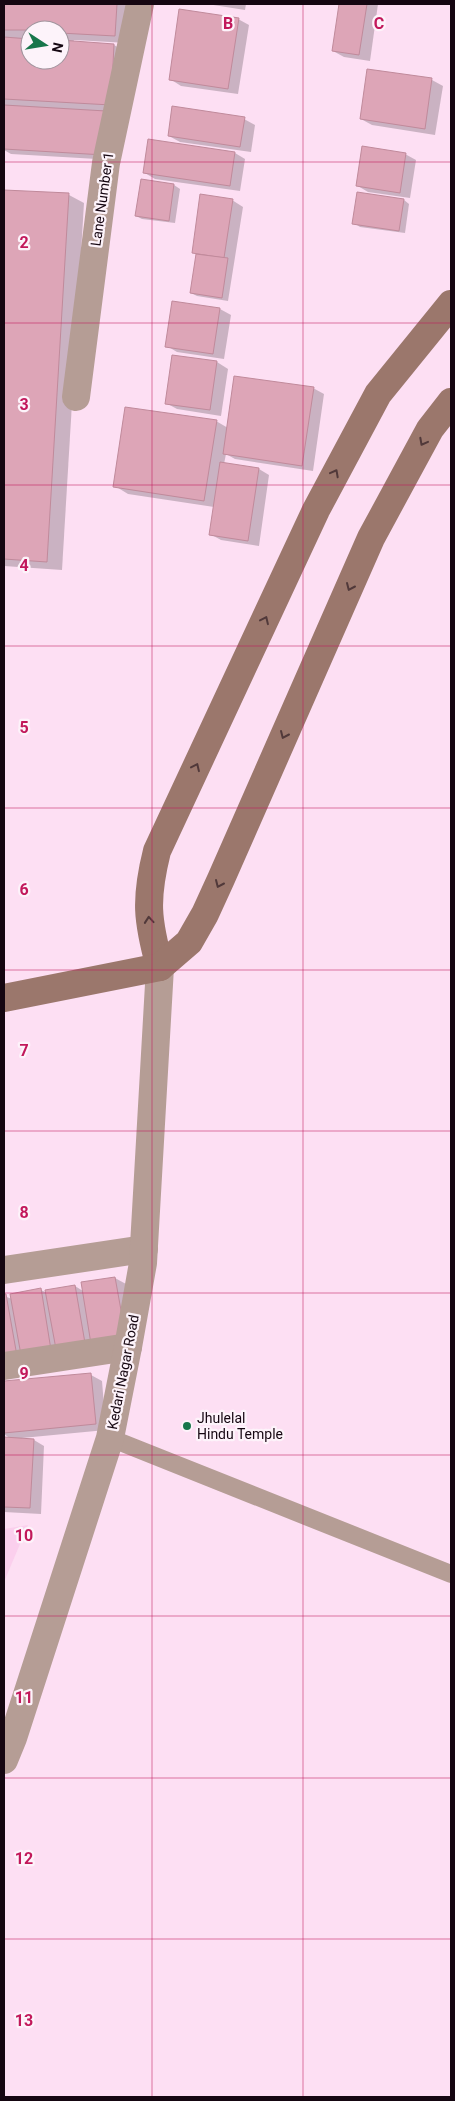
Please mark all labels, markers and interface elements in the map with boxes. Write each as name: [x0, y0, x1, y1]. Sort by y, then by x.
text: B: [223, 14, 233, 33]
text: C: [374, 14, 384, 33]
north arrow: [20, 20, 70, 70]
text: N: [49, 41, 67, 54]
street label: Lane Number 1: [87, 151, 117, 247]
text: 2: [19, 233, 29, 252]
text: 3: [19, 395, 29, 414]
one-way arrow: [419, 436, 429, 445]
one-way arrow: [329, 470, 339, 479]
text: 4: [19, 556, 29, 575]
one-way arrow: [345, 582, 355, 590]
one-way arrow: [259, 616, 269, 625]
text: 5: [19, 718, 29, 737]
one-way arrow: [280, 730, 291, 739]
one-way arrow: [190, 763, 201, 772]
one-way arrow: [214, 879, 225, 888]
text: 6: [19, 880, 29, 899]
one-way arrow: [144, 916, 155, 924]
text: 7: [19, 1041, 29, 1060]
text: 8: [19, 1203, 29, 1222]
street label: Kedari Nagar Road: [104, 1313, 142, 1431]
text: 9: [19, 1364, 29, 1383]
place label: Jhulelal Hindu Temple: [197, 1410, 283, 1442]
marker: Jhulelal Hindu Temple: [181, 1420, 193, 1432]
text: 10: [15, 1526, 33, 1545]
text: 11: [15, 1688, 33, 1707]
text: 12: [15, 1849, 33, 1868]
text: 13: [15, 2011, 33, 2030]

